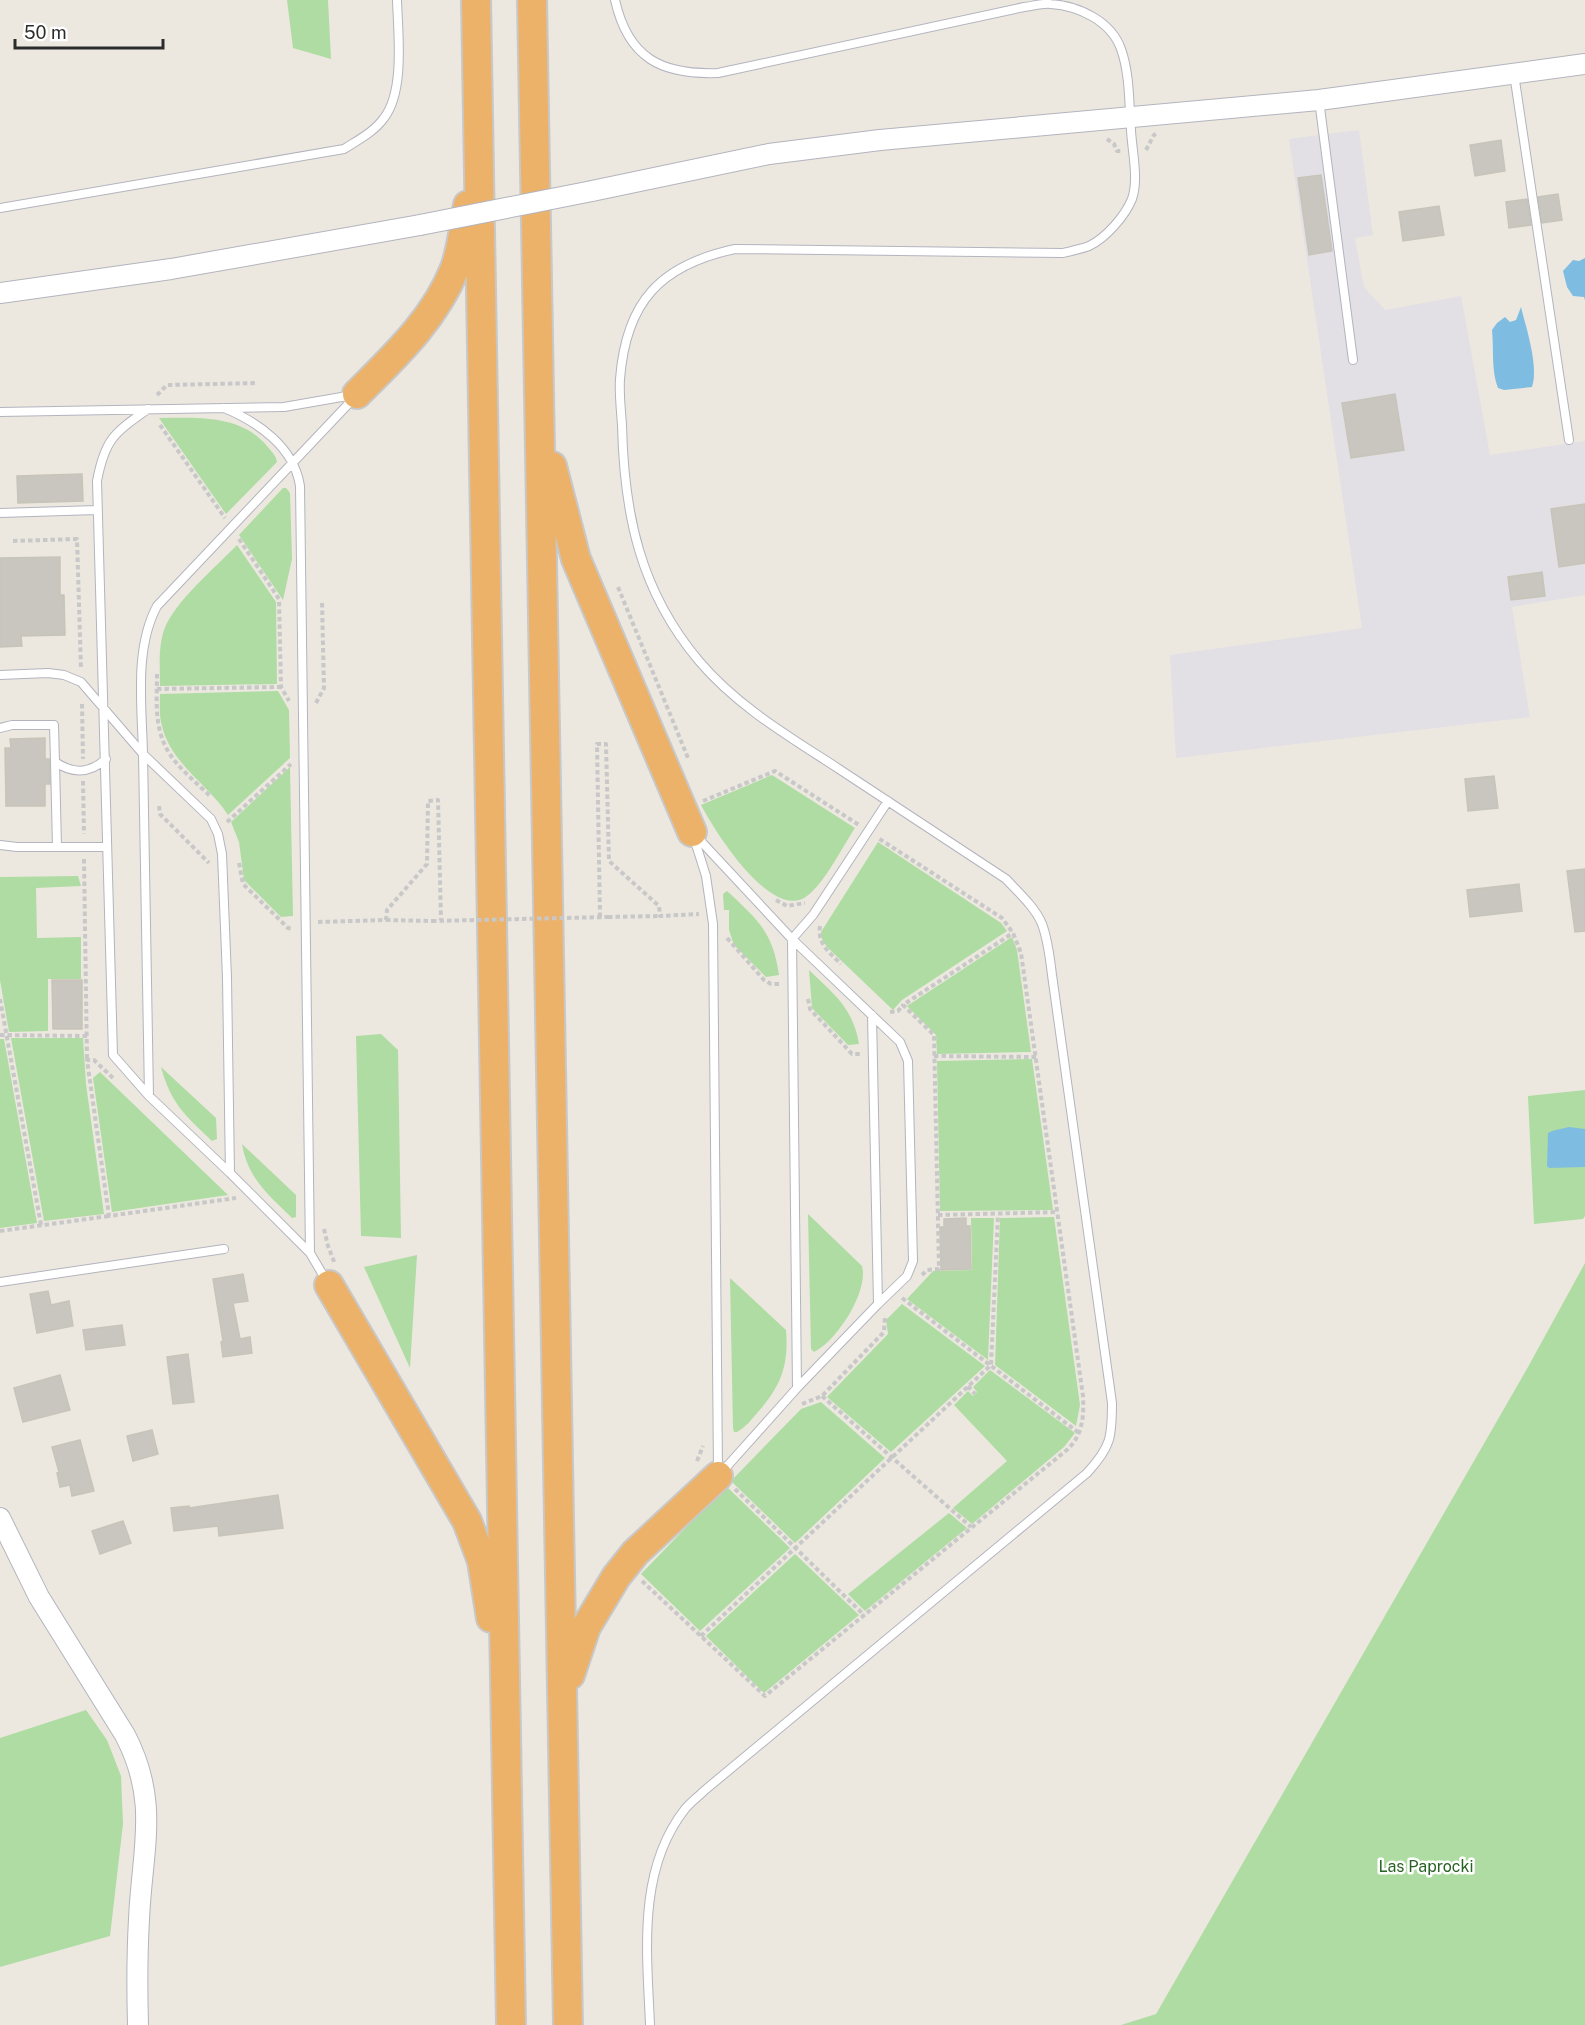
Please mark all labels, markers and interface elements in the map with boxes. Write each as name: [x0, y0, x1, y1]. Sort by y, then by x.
scale bar: [15, 12, 164, 50]
text: 50 m: [24, 22, 67, 43]
park label: Las Paprocki: [1379, 1857, 1473, 1876]

